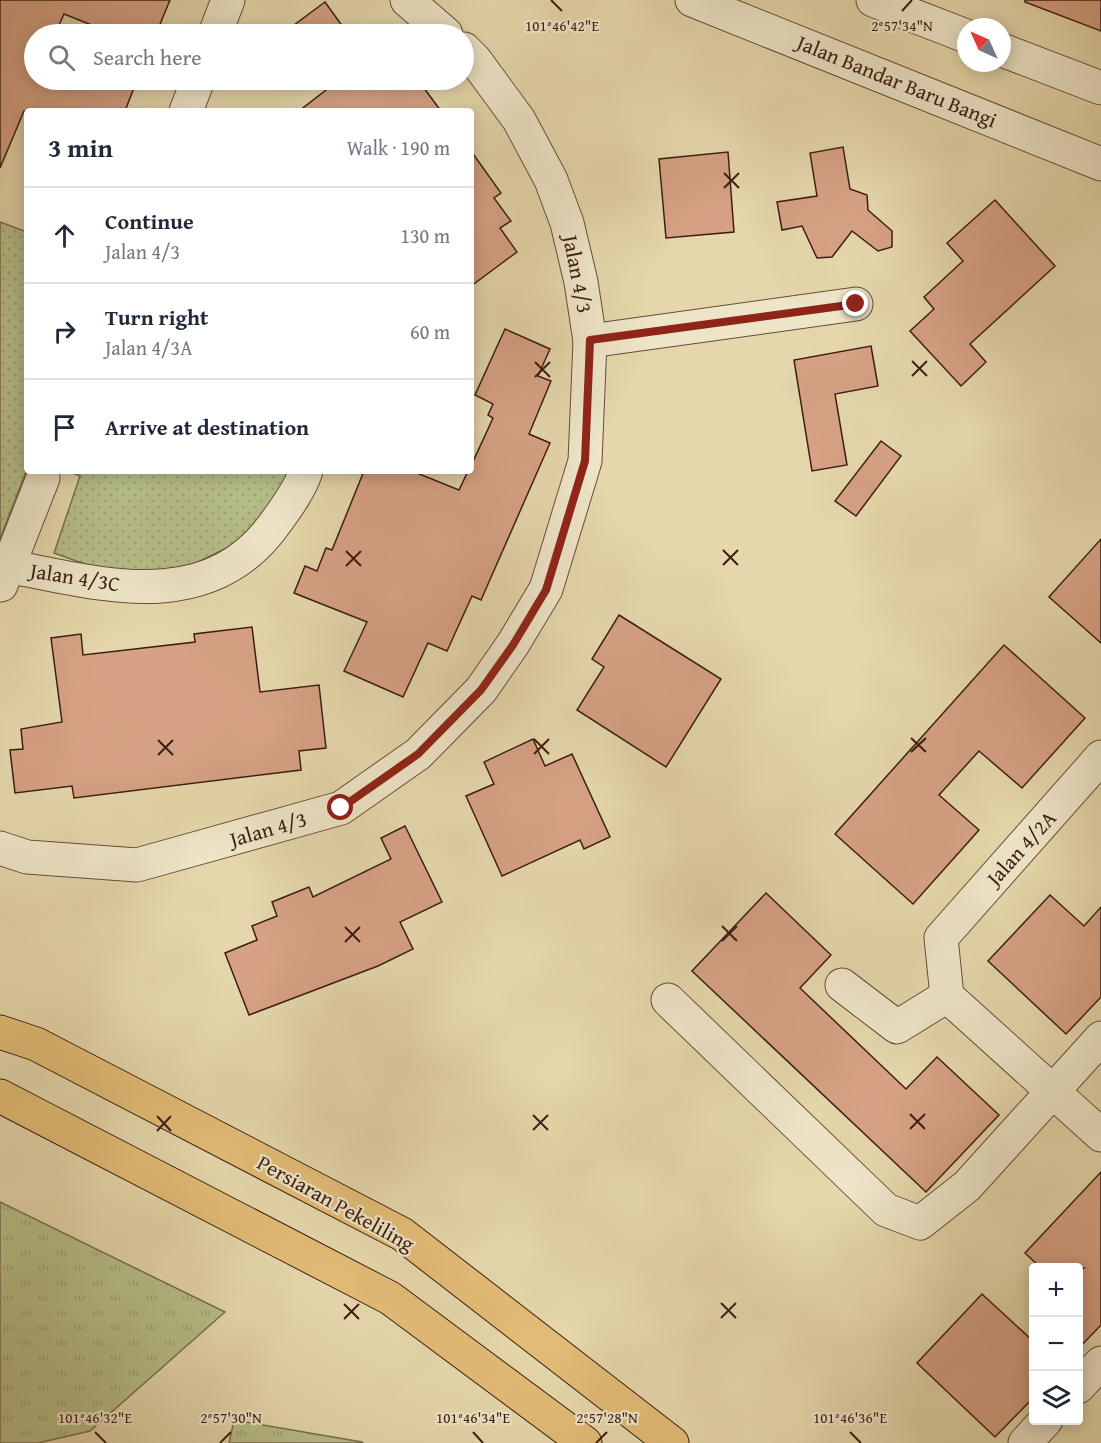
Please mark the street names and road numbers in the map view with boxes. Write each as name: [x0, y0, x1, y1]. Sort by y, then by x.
street label: Jalan Bandar Baru Bangi: [790, 26, 1002, 135]
street label: Jalan 4/3: [555, 229, 601, 316]
street label: Jalan 4/3C: [25, 554, 122, 599]
street label: Jalan 4/3: [223, 803, 310, 856]
street label: Jalan 4/2A: [977, 803, 1063, 895]
street label: Persiaran Pekeliling: [252, 1147, 421, 1259]

